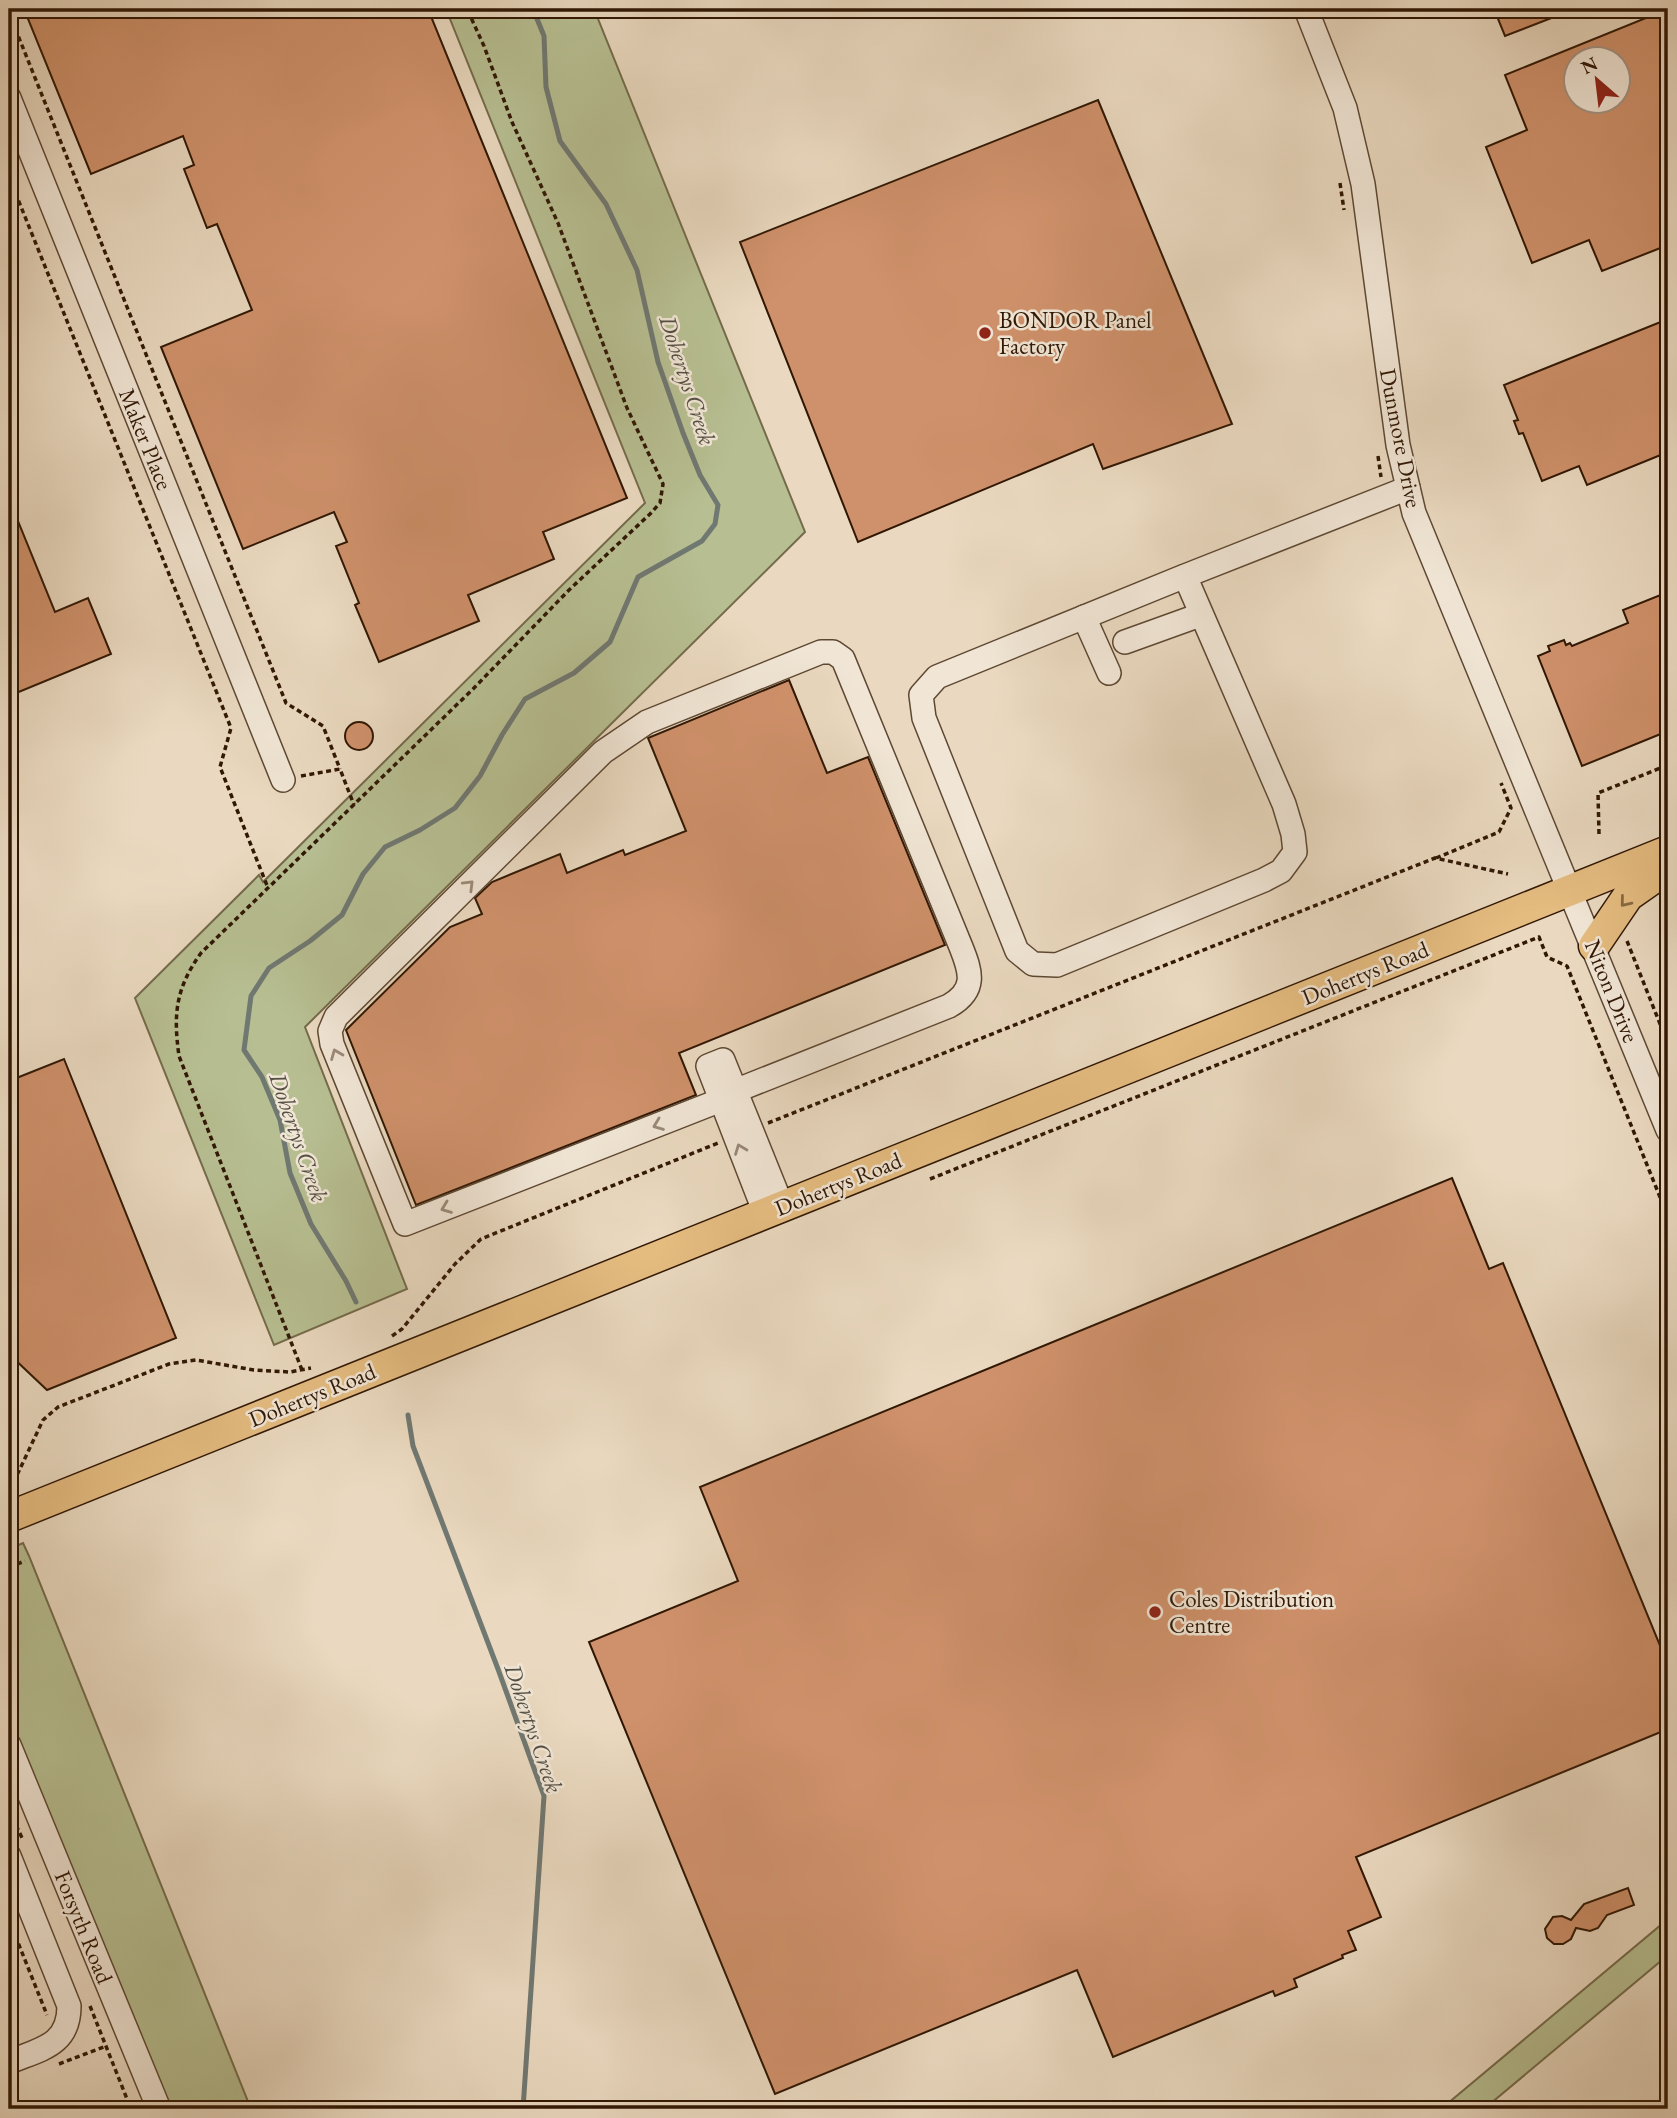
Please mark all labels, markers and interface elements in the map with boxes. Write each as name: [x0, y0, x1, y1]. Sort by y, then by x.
north arrow: [1562, 46, 1632, 116]
text: N: [1577, 50, 1602, 80]
place label: BONDOR Panel Factory: [999, 305, 1152, 361]
water label: Dohertys Creek: [652, 310, 724, 449]
marker: BONDOR Panel Factory: [977, 325, 993, 341]
street label: Dunmore Drive: [1373, 366, 1429, 510]
street label: Maker Place: [112, 384, 180, 494]
one-way arrow: [461, 881, 473, 893]
one-way arrow: [1621, 894, 1634, 906]
street label: Dohertys Road: [1297, 934, 1433, 1012]
street label: Niton Drive: [1578, 935, 1646, 1047]
one-way arrow: [331, 1049, 345, 1061]
water label: Dohertys Creek: [262, 1067, 336, 1206]
one-way arrow: [652, 1116, 664, 1130]
one-way arrow: [735, 1144, 749, 1156]
street label: Dohertys Road: [770, 1145, 906, 1223]
one-way arrow: [440, 1200, 452, 1214]
street label: Dohertys Road: [244, 1356, 380, 1434]
place label: Coles Distribution Centre: [1169, 1584, 1334, 1640]
marker: Coles Distribution Centre: [1147, 1604, 1163, 1620]
water label: Dohertys Creek: [497, 1658, 571, 1797]
street label: Forsyth Road: [48, 1866, 120, 1988]

